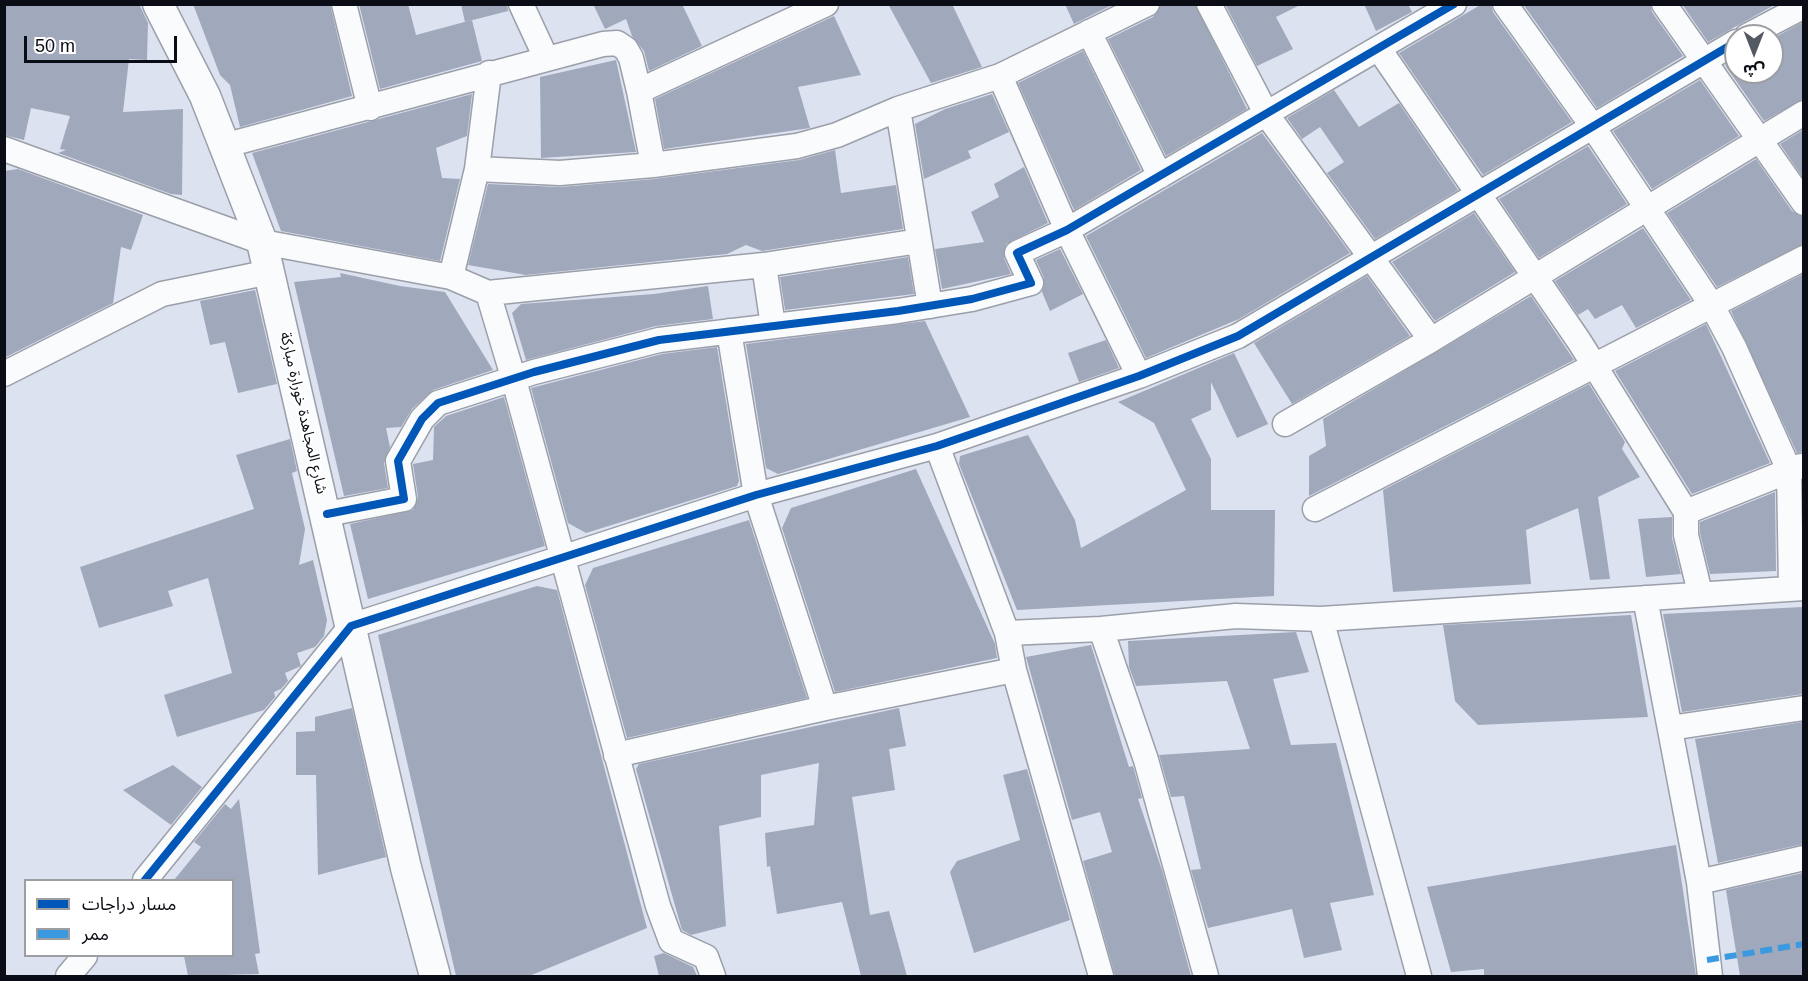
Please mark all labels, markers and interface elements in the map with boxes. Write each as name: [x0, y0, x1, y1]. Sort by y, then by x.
scale bar: [27, 24, 180, 62]
north arrow: [1724, 24, 1784, 84]
text: 50 m: [35, 36, 75, 56]
text: ش: [1743, 62, 1765, 79]
street label: شارع المجاهدة خورارة مباركة: [276, 330, 330, 496]
legend: [24, 879, 234, 957]
text: مسار دراجات: [82, 894, 176, 914]
text: ممر: [82, 924, 109, 944]

